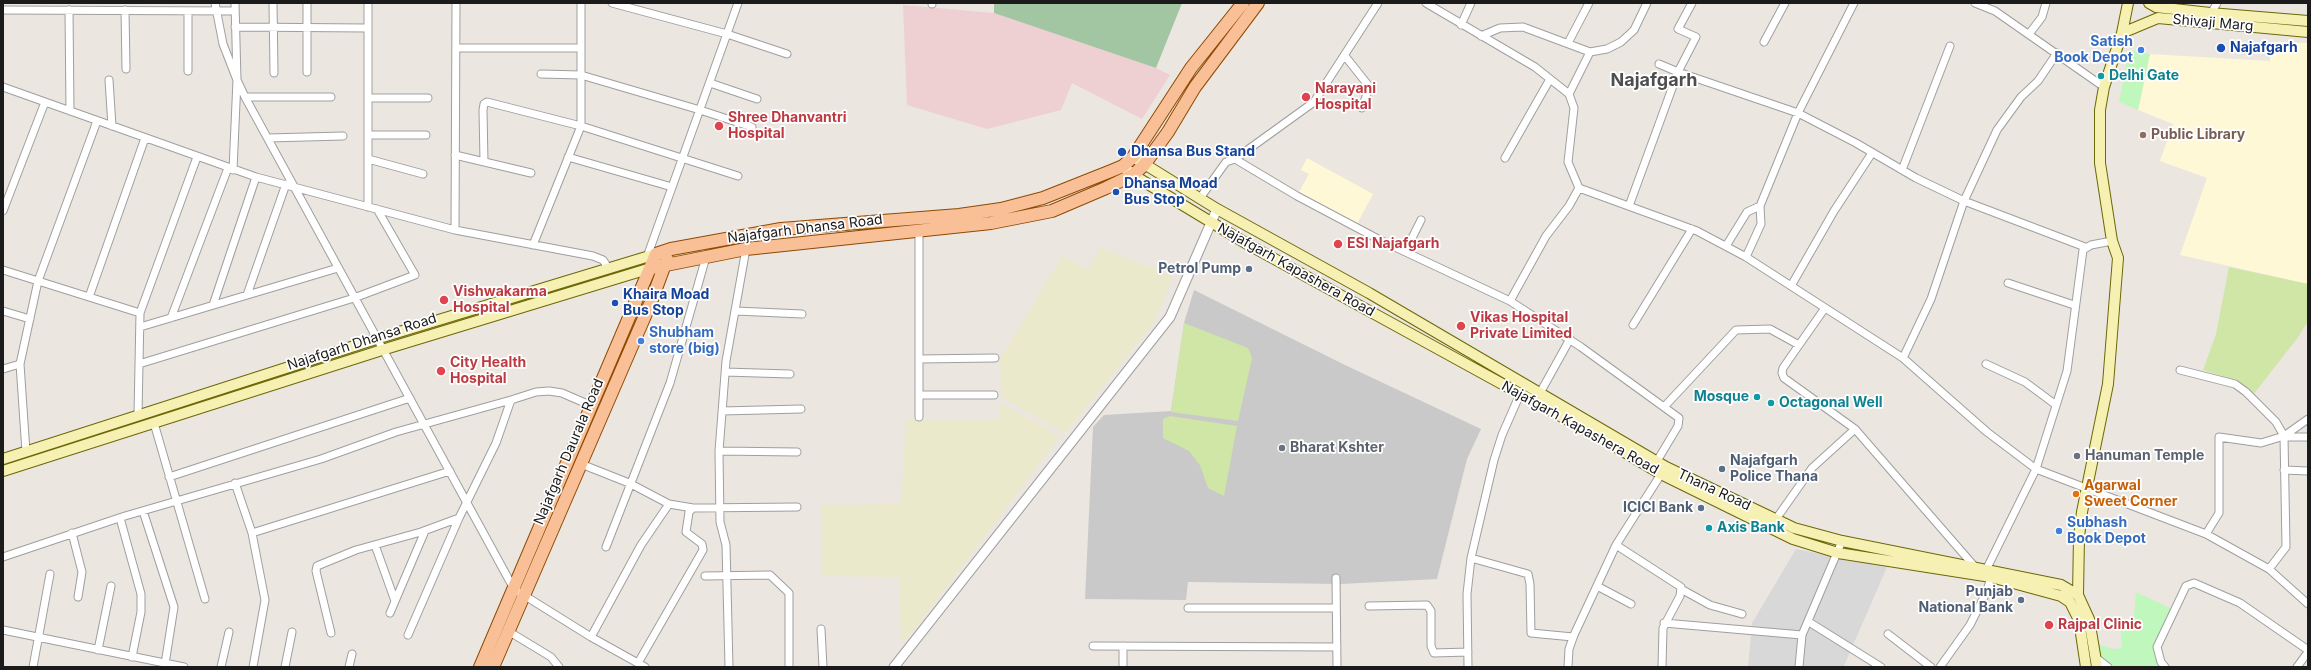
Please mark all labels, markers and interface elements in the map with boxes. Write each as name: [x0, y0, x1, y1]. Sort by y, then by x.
street label: Shivaji Marg: [2172, 11, 2254, 35]
place label: Satish Book Depot: [2054, 34, 2133, 66]
place label: Najafgarh: [2230, 40, 2298, 56]
marker: Najafgarh: [2215, 42, 2227, 54]
marker: Satish Book Depot: [2136, 45, 2146, 55]
place label: Delhi Gate: [2109, 68, 2179, 84]
district label: Najafgarh: [1611, 70, 1697, 92]
marker: Delhi Gate: [2096, 71, 2106, 81]
place label: Narayani Hospital: [1315, 81, 1376, 114]
marker: Narayani Hospital: [1300, 91, 1312, 103]
place label: Shree Dhanvantri Hospital: [728, 110, 846, 142]
marker: Shree Dhanvantri Hospital: [713, 120, 725, 132]
place label: Public Library: [2151, 127, 2245, 143]
marker: Public Library: [2138, 130, 2148, 140]
place label: Dhansa Bus Stand: [1131, 144, 1255, 160]
marker: Dhansa Bus Stand: [1116, 146, 1128, 158]
place label: Dhansa Moad Bus Stop: [1124, 176, 1218, 208]
marker: Dhansa Moad Bus Stop: [1111, 187, 1121, 197]
street label: Najafgarh Dhansa Road: [727, 211, 883, 247]
street label: Najafgarh Kapashera Road: [1214, 220, 1378, 320]
place label: ESI Najafgarh: [1347, 236, 1440, 252]
marker: ESI Najafgarh: [1332, 238, 1344, 250]
place label: Petrol Pump: [1158, 261, 1241, 277]
marker: Petrol Pump: [1244, 264, 1254, 274]
place label: Vishwakarma Hospital: [453, 284, 547, 316]
place label: Khaira Moad Bus Stop: [623, 287, 709, 320]
marker: Vishwakarma Hospital: [438, 294, 450, 306]
marker: Khaira Moad Bus Stop: [610, 298, 620, 308]
street label: Najafgarh Dhansa Road: [285, 310, 439, 374]
place label: Vikas Hospital Private Limited: [1470, 310, 1572, 342]
marker: Vikas Hospital Private Limited: [1455, 320, 1467, 332]
place label: Shubham store (big): [649, 325, 720, 358]
marker: Shubham store (big): [636, 336, 646, 346]
place label: City Health Hospital: [450, 355, 526, 388]
marker: City Health Hospital: [435, 365, 447, 377]
street label: Najafgarh Daurala Road: [531, 376, 607, 528]
street label: Najafgarh Kapashera Road: [1498, 378, 1662, 478]
place label: Mosque: [1694, 389, 1749, 405]
marker: Mosque: [1752, 392, 1762, 402]
place label: Octagonal Well: [1779, 395, 1882, 411]
marker: Octagonal Well: [1766, 398, 1776, 408]
place label: Bharat Kshter: [1290, 440, 1384, 456]
marker: Bharat Kshter: [1277, 443, 1287, 453]
place label: Hanuman Temple: [2085, 448, 2204, 464]
marker: Hanuman Temple: [2072, 451, 2082, 461]
place label: Najafgarh Police Thana: [1730, 453, 1818, 486]
marker: Najafgarh Police Thana: [1717, 464, 1727, 474]
street label: Thana Road: [1675, 466, 1753, 514]
place label: Agarwal Sweet Corner: [2084, 478, 2178, 510]
marker: Agarwal Sweet Corner: [2071, 489, 2081, 499]
place label: ICICI Bank: [1623, 500, 1693, 516]
marker: ICICI Bank: [1696, 503, 1706, 513]
place label: Subhash Book Depot: [2067, 515, 2146, 548]
place label: Axis Bank: [1717, 520, 1785, 536]
marker: Axis Bank: [1704, 523, 1714, 533]
marker: Subhash Book Depot: [2054, 526, 2064, 536]
place label: Punjab National Bank: [1919, 584, 2013, 616]
marker: Punjab National Bank: [2016, 595, 2026, 605]
place label: Rajpal Clinic: [2058, 617, 2142, 633]
marker: Rajpal Clinic: [2043, 619, 2055, 631]

